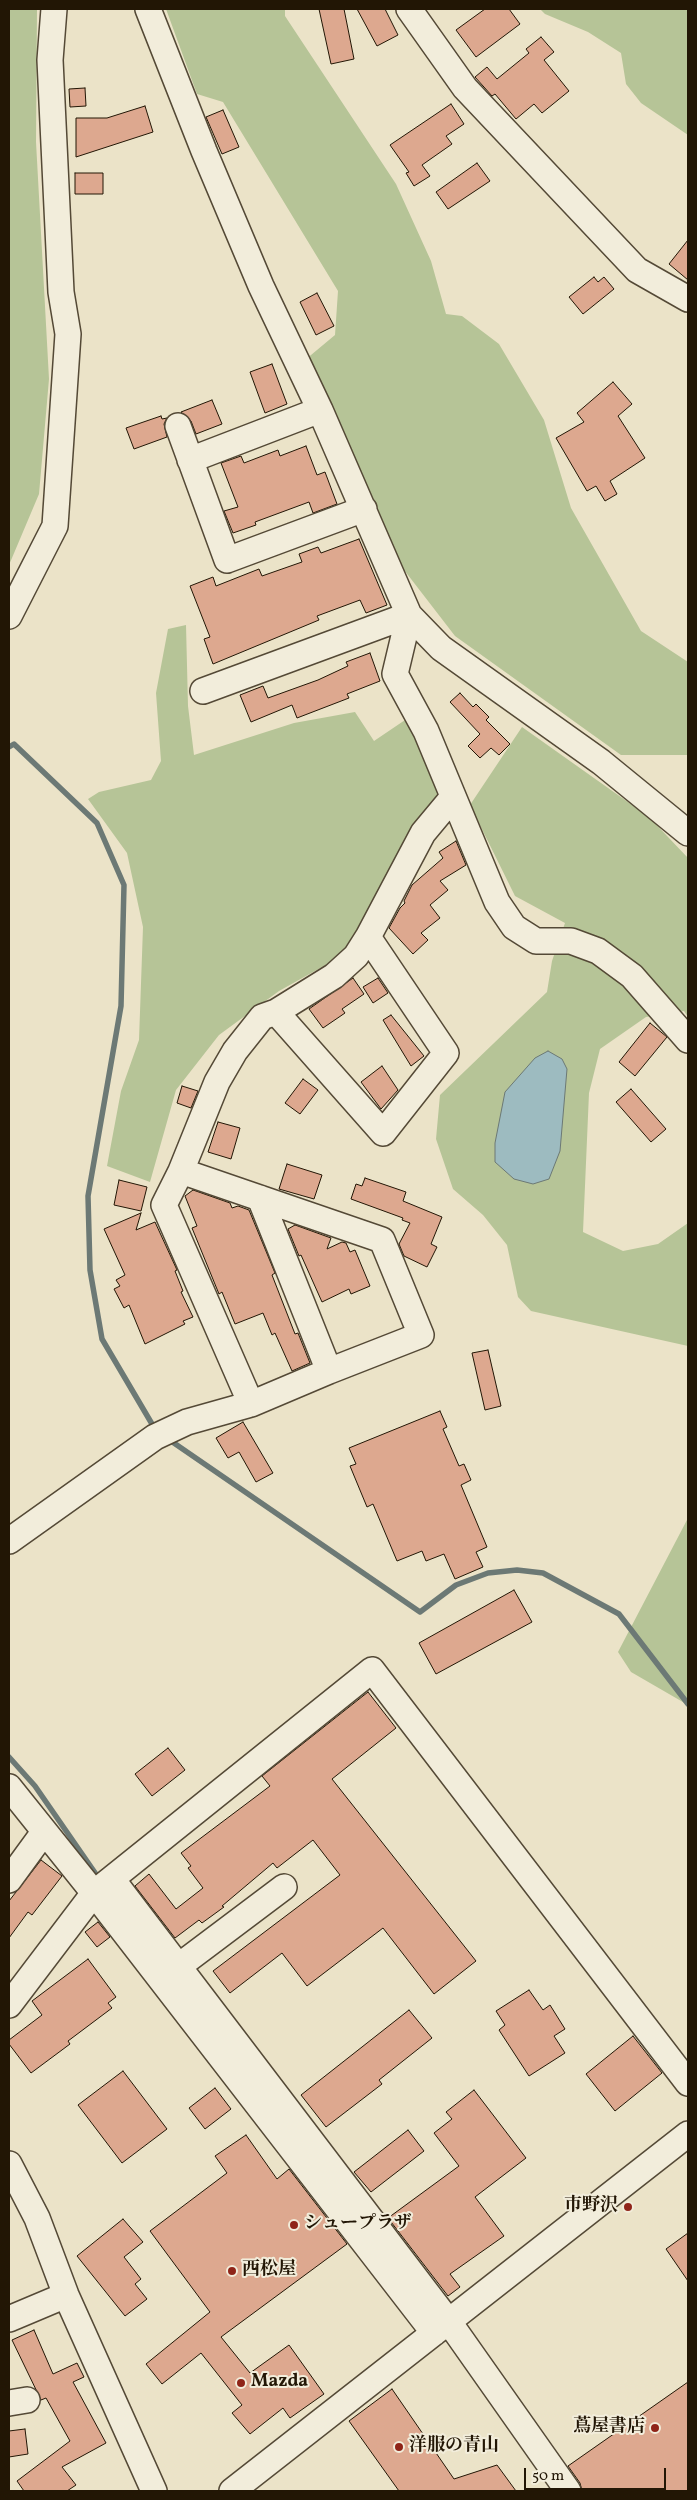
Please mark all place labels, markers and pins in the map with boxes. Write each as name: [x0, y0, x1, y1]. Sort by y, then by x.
place label: 市野沢: [564, 2196, 618, 2218]
marker: 市野沢: [622, 2201, 634, 2213]
place label: シュープラザ: [304, 2214, 412, 2236]
marker: シュープラザ: [288, 2219, 300, 2231]
place label: 西松屋: [242, 2260, 296, 2282]
marker: 西松屋: [226, 2265, 238, 2277]
place label: Mazda: [251, 2372, 308, 2394]
marker: Mazda: [235, 2377, 247, 2389]
place label: 蔦屋書店: [573, 2417, 645, 2439]
marker: 蔦屋書店: [649, 2422, 661, 2434]
place label: 洋服の青山: [409, 2436, 499, 2458]
marker: 洋服の青山: [393, 2441, 405, 2453]

